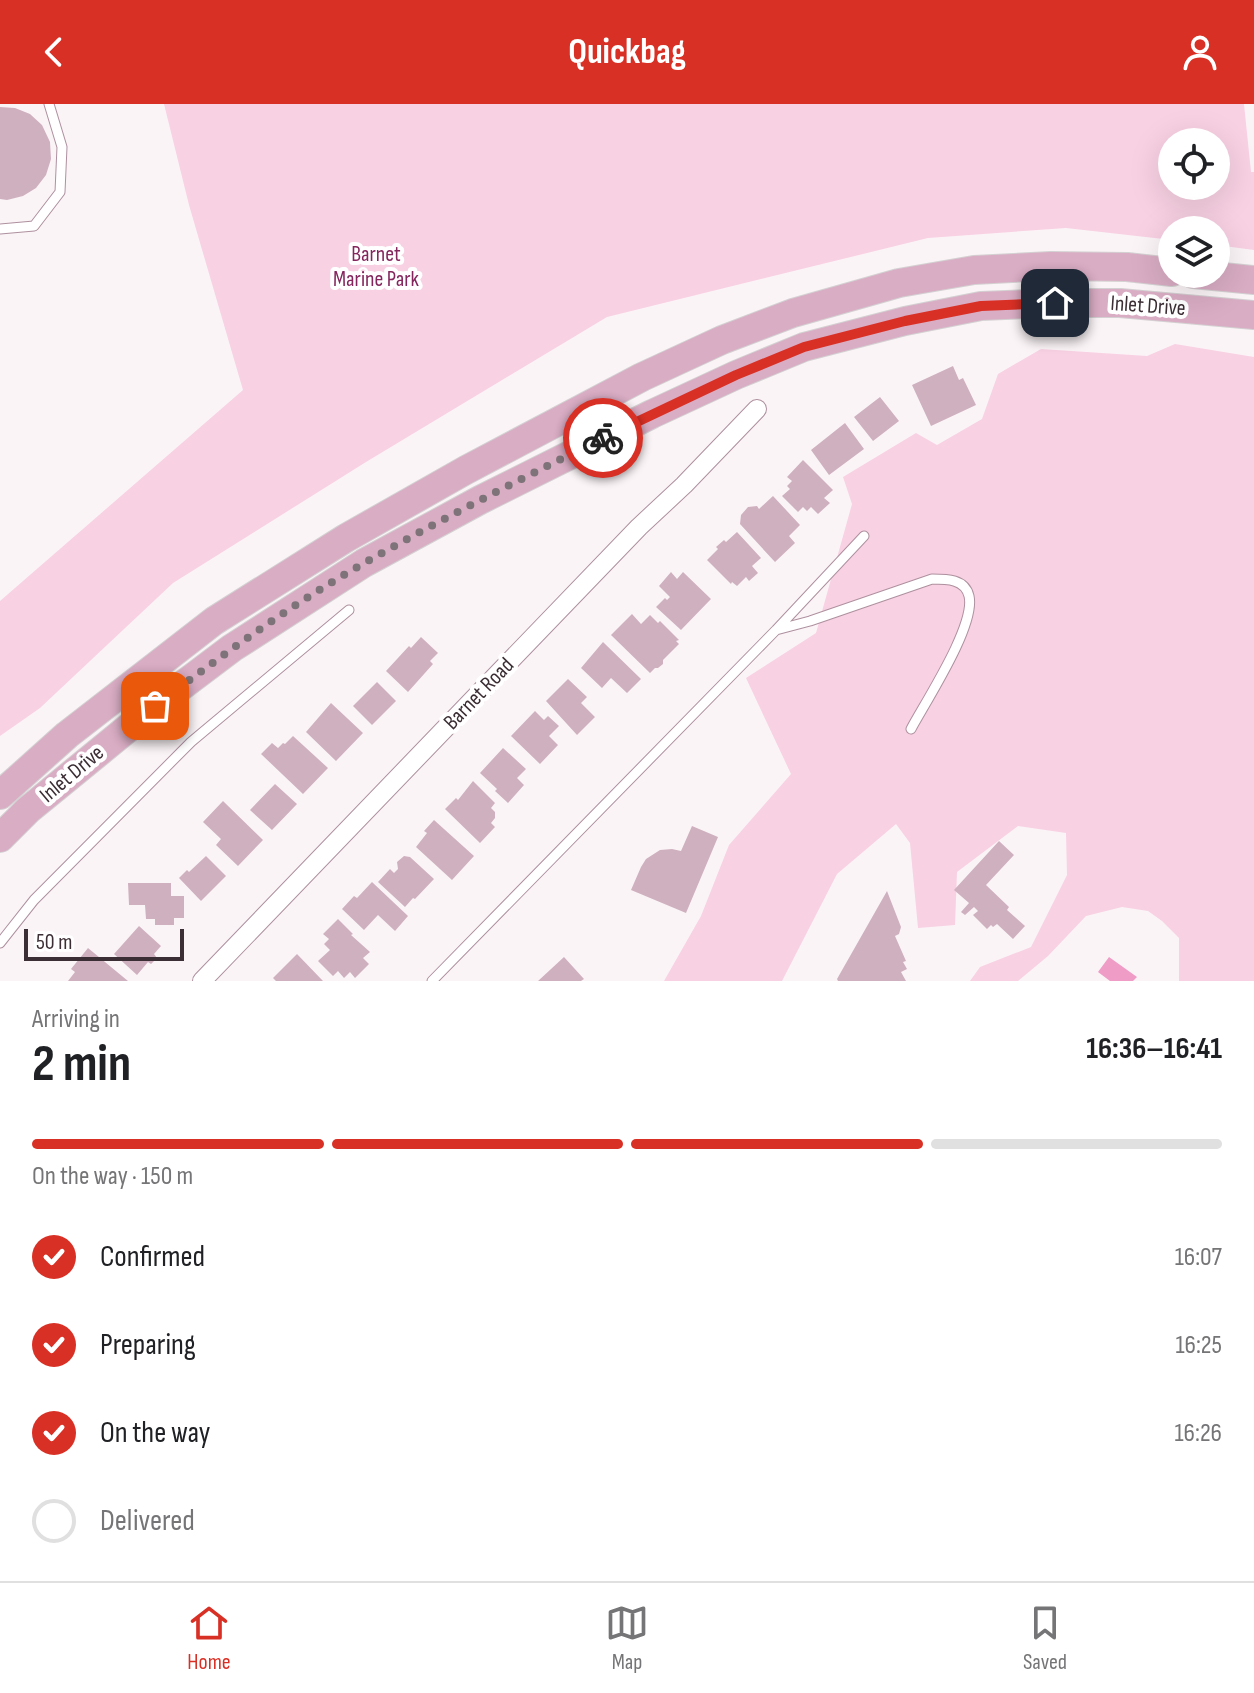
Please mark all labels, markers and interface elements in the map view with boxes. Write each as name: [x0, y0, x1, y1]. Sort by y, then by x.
icon: back: [32, 30, 76, 74]
icon: person: [1178, 30, 1222, 74]
text: Quickbag: [568, 31, 686, 74]
map controls: [1158, 128, 1230, 288]
button: locate: [1158, 128, 1230, 200]
button: layers: [1158, 216, 1230, 288]
park label: Barnet Marine Park: [333, 241, 420, 293]
pin: [1021, 269, 1089, 337]
icon: home: [1033, 281, 1077, 325]
street label: Inlet Drive: [1109, 290, 1187, 322]
courier: [563, 398, 643, 478]
icon: bike: [581, 416, 625, 460]
street label: Barnet Road: [438, 652, 520, 736]
pin: [121, 672, 189, 740]
icon: bag: [133, 684, 177, 728]
street label: Inlet Drive: [34, 739, 110, 809]
scale bar: [24, 925, 184, 961]
text: 50 m: [36, 929, 72, 956]
text: Arriving in: [32, 1004, 120, 1035]
text: 16:36–16:41: [1086, 1031, 1222, 1067]
text: 2 min: [32, 1033, 131, 1096]
text: On the way · 150 m: [32, 1161, 193, 1192]
icon: check: [32, 1235, 76, 1279]
text: Confirmed: [100, 1239, 205, 1275]
text: 16:07: [1175, 1242, 1222, 1273]
icon: check: [32, 1323, 76, 1367]
text: Preparing: [100, 1327, 196, 1363]
text: 16:25: [1175, 1330, 1222, 1361]
icon: check: [32, 1411, 76, 1455]
text: On the way: [100, 1415, 210, 1451]
text: 16:26: [1174, 1418, 1222, 1449]
text: Delivered: [100, 1503, 195, 1539]
tab: Home: [187, 1601, 231, 1676]
tab: Map: [605, 1601, 649, 1676]
tab: Saved: [1023, 1601, 1067, 1676]

